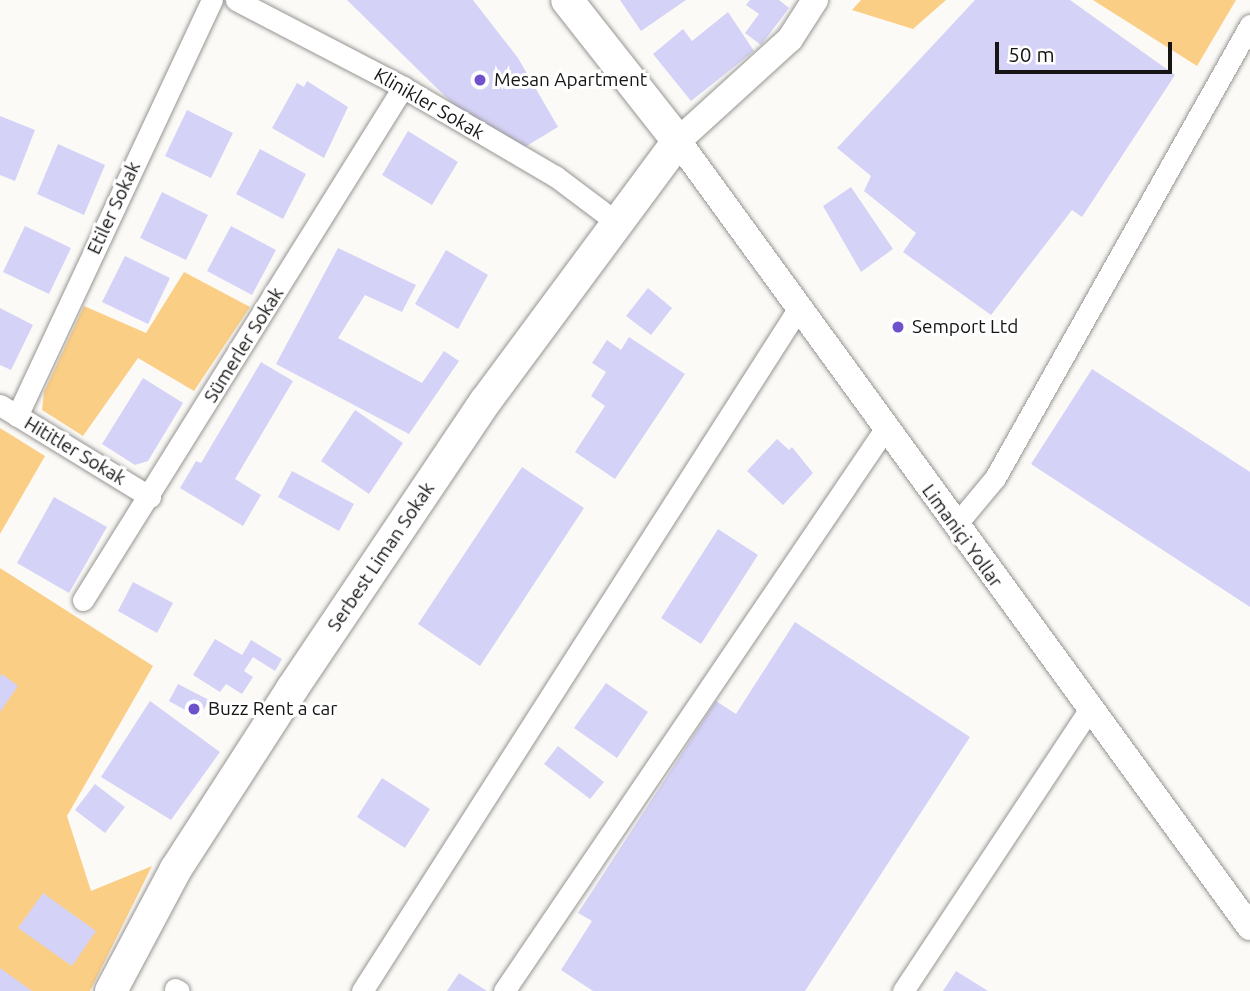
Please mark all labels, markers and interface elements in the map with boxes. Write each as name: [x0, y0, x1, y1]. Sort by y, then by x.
scale bar: [998, 28, 1175, 72]
text: 50 m: [1008, 42, 1055, 66]
street label: Klinikler Sokak: [370, 63, 488, 145]
place label: Mesan Apartment: [494, 69, 647, 91]
marker: Mesan Apartment: [472, 72, 488, 88]
street label: Etiler Sokak: [83, 158, 145, 258]
street label: Sümerler Sokak: [199, 283, 289, 407]
place label: Semport Ltd: [912, 316, 1018, 338]
marker: Semport Ltd: [890, 319, 906, 335]
street label: Hititler Sokak: [20, 412, 130, 490]
street label: Serbest Liman Sokak: [323, 478, 439, 636]
street label: Limaniçi Yollar: [917, 480, 1007, 592]
place label: Buzz Rent a car: [208, 698, 338, 720]
marker: Buzz Rent a car: [186, 701, 202, 717]

